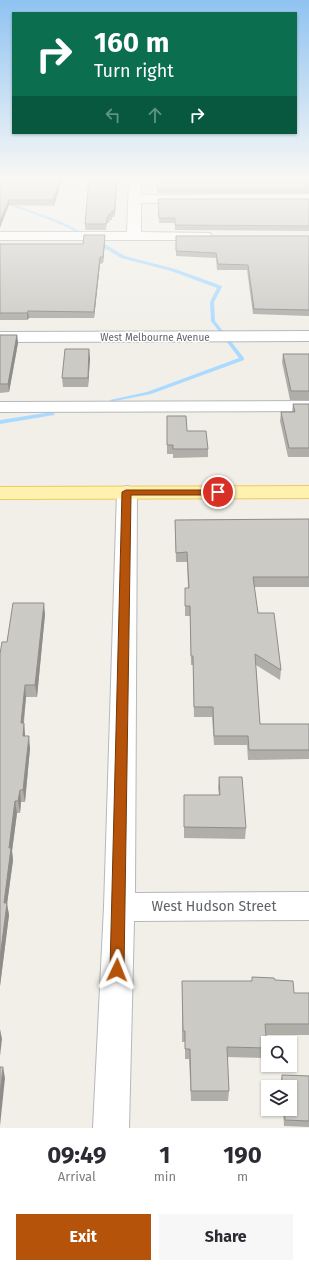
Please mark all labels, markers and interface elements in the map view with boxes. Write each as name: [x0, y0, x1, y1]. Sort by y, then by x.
text: 160 m: [94, 26, 169, 59]
icon: right: [28, 28, 80, 80]
text: Turn right: [94, 60, 174, 82]
icon: left: [102, 104, 124, 126]
icon: ahead: [144, 104, 166, 126]
icon: right: [186, 104, 208, 126]
street label: West Melbourne Avenue: [100, 332, 210, 344]
pin: [201, 475, 235, 509]
icon: arrive: [207, 481, 229, 503]
street label: West Hudson Street: [151, 898, 277, 915]
position arrow: [96, 949, 138, 991]
map controls: [261, 1036, 297, 1116]
button: search: [261, 1036, 297, 1072]
button: layers: [261, 1080, 297, 1116]
text: 09:49: [47, 1141, 107, 1169]
text: 1: [159, 1141, 170, 1169]
text: 190: [223, 1141, 262, 1169]
text: Arrival: [58, 1169, 96, 1184]
text: min: [154, 1169, 176, 1184]
text: m: [237, 1169, 248, 1184]
button: Exit: [16, 1214, 151, 1260]
button: Share: [159, 1214, 293, 1260]

